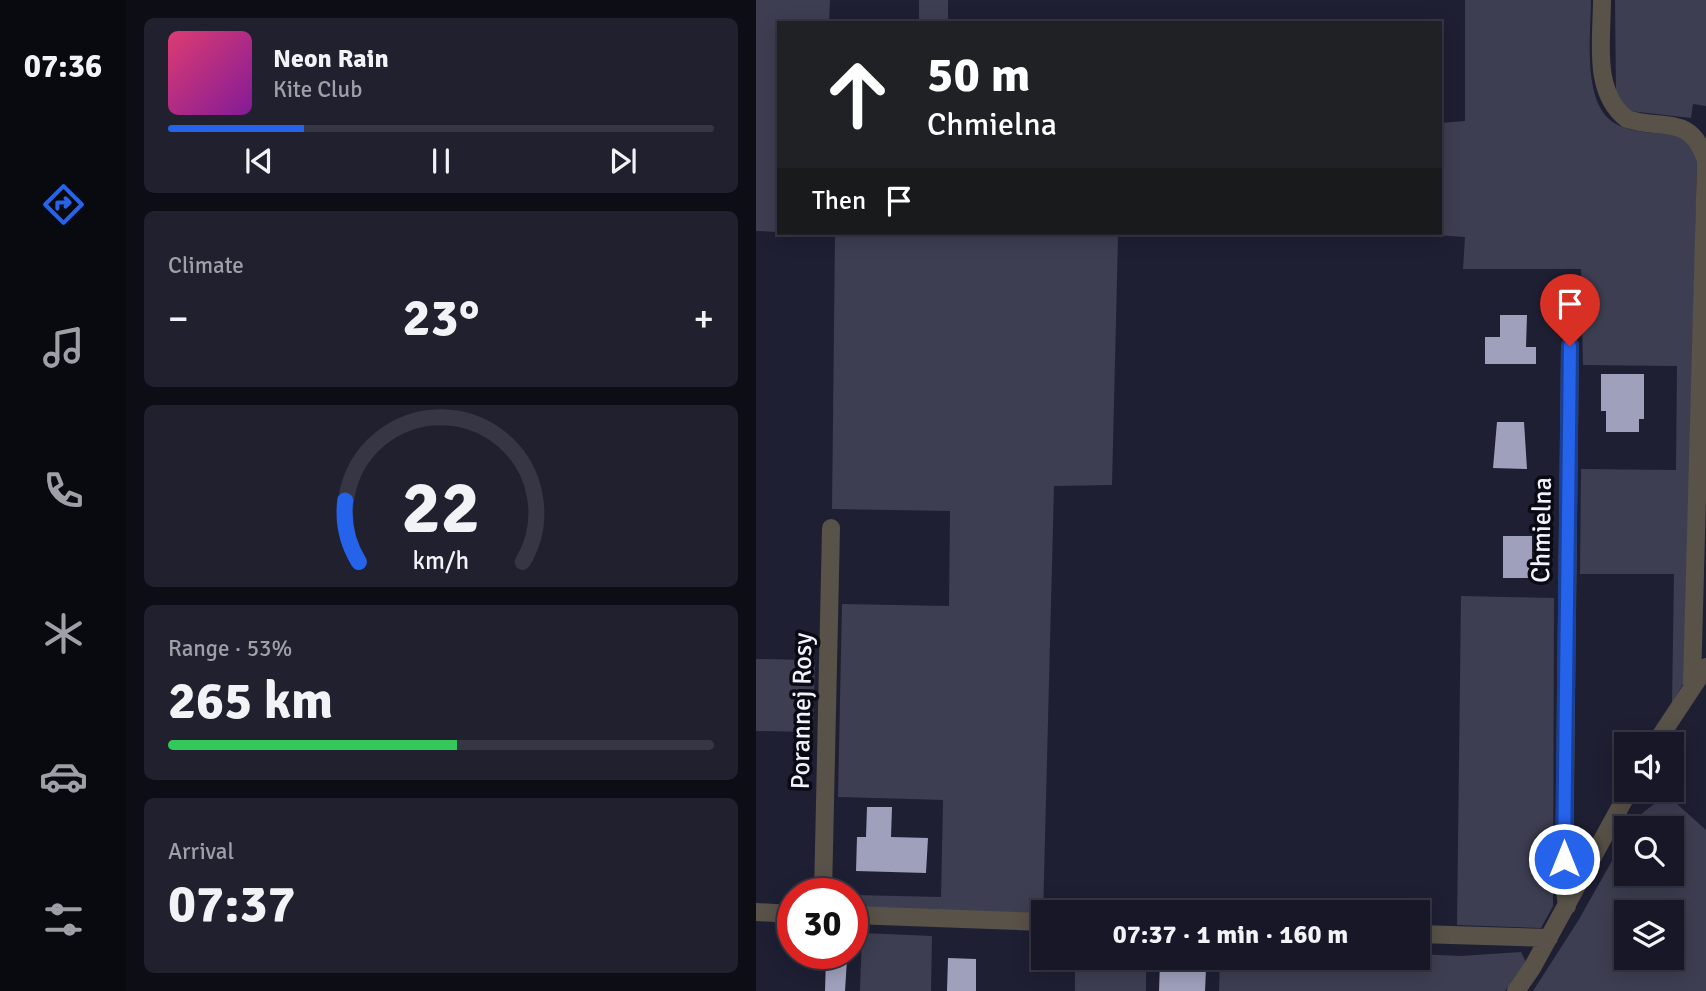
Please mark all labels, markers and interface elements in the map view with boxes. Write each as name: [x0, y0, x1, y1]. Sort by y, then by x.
text: Neon Rain: [273, 43, 389, 75]
text: 50 m: [927, 45, 1030, 105]
text: 07:36: [24, 47, 102, 86]
icon: ahead: [812, 49, 903, 140]
text: Kite Club: [273, 75, 362, 104]
text: Chmielna: [927, 105, 1057, 144]
icon: previous: [240, 142, 278, 180]
icon: pause: [422, 142, 460, 180]
icon: next: [604, 142, 642, 180]
icon: directions: [39, 180, 88, 229]
icon: arrive: [880, 182, 918, 220]
text: Then: [812, 185, 866, 217]
text: Climate: [168, 251, 244, 280]
pin: [1540, 274, 1600, 346]
icon: arrive: [1551, 285, 1589, 323]
text: 23°: [403, 286, 479, 350]
text: −: [168, 295, 189, 342]
text: +: [693, 295, 714, 342]
icon: music: [39, 323, 88, 372]
text: 22: [402, 464, 480, 553]
icon: phone: [39, 466, 88, 515]
street label: Chmielna: [1525, 477, 1559, 583]
text: km/h: [413, 544, 469, 575]
icon: climate: [39, 609, 88, 658]
street label: Porannej Rosy: [785, 632, 819, 790]
text: Range · 53%: [168, 634, 292, 663]
text: 265 km: [168, 669, 333, 733]
map controls: [1614, 732, 1684, 970]
button: sound: [1614, 732, 1684, 802]
icon: car: [39, 752, 88, 801]
button: search: [1614, 816, 1684, 886]
position arrow: [1527, 822, 1601, 896]
text: Arrival: [168, 837, 234, 866]
text: 07:37: [168, 872, 296, 936]
speed limit sign: 30: [777, 878, 868, 969]
icon: filters: [39, 895, 88, 944]
button: layers: [1614, 900, 1684, 970]
text: 07:37 · 1 min · 160 m: [1113, 919, 1348, 951]

